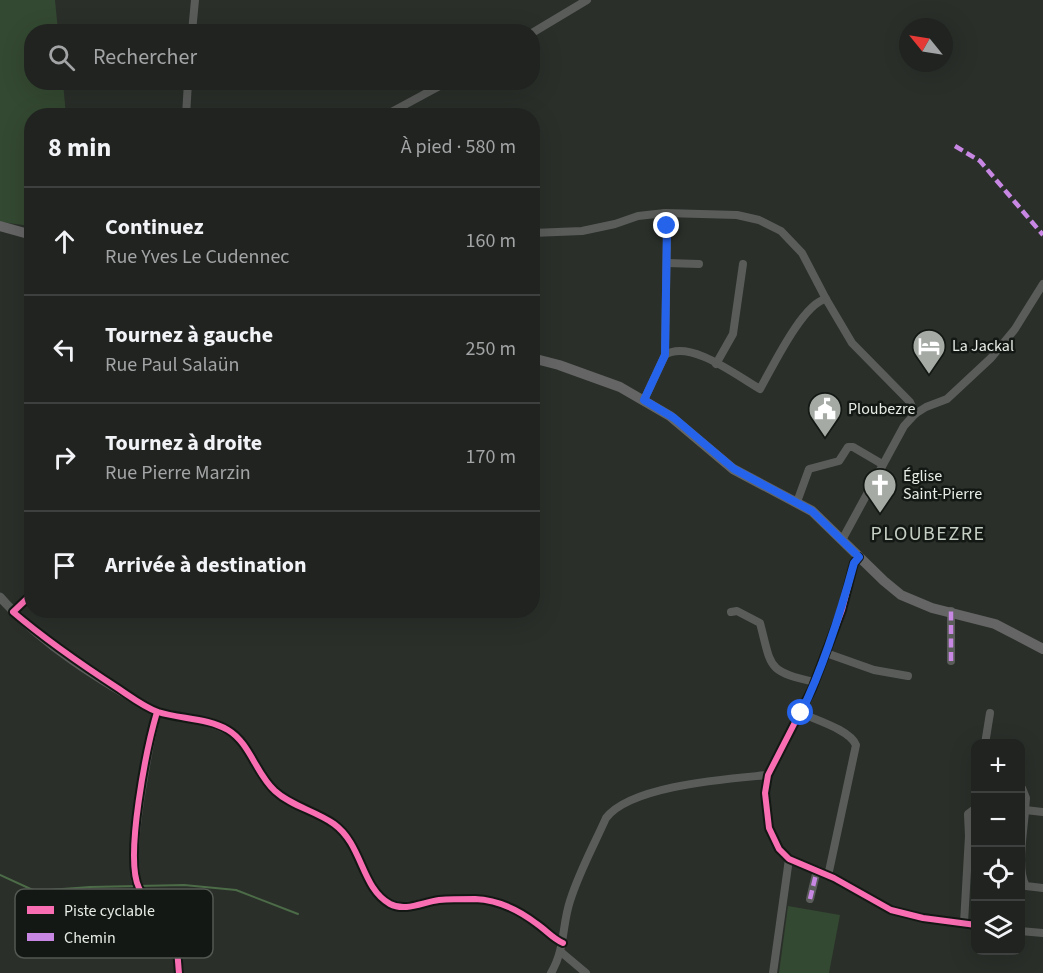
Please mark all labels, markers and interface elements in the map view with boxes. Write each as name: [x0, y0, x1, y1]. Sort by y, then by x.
north arrow: [899, 18, 953, 72]
search box: [24, 24, 540, 90]
icon: search: [45, 41, 78, 74]
text: Rechercher: [93, 41, 197, 73]
text: 8 min: [48, 129, 111, 166]
text: À pied · 580 m: [401, 133, 516, 161]
text: Continuez: [105, 211, 204, 243]
route end: [653, 212, 679, 238]
icon: ahead: [48, 225, 81, 258]
text: 160 m: [466, 227, 516, 255]
text: Rue Yves Le Cudennec: [105, 243, 289, 271]
text: Tournez à gauche: [105, 319, 273, 351]
hotel icon: La Jackal: [911, 328, 947, 375]
icon: left: [48, 333, 81, 366]
text: 250 m: [466, 335, 516, 363]
place label: La Jackal: [952, 335, 1014, 357]
text: Rue Paul Salaün: [105, 351, 239, 379]
public building icon: Ploubezre: [807, 391, 843, 438]
place label: Ploubezre: [848, 398, 915, 420]
text: Tournez à droite: [105, 427, 262, 459]
icon: right: [48, 441, 81, 474]
text: 170 m: [466, 443, 516, 471]
text: Rue Pierre Marzin: [105, 459, 251, 487]
place label: Église Saint-Pierre: [903, 465, 982, 505]
church icon: Église Saint-Pierre: [862, 467, 898, 514]
district label: PLOUBEZRE: [870, 520, 986, 548]
icon: arrive: [48, 549, 81, 582]
text: Arrivée à destination: [105, 549, 307, 581]
route start: [787, 699, 813, 725]
map controls: [971, 739, 1025, 955]
button: +: [971, 739, 1025, 793]
button: −: [971, 793, 1025, 847]
button: locate: [971, 847, 1025, 901]
legend: [15, 889, 213, 958]
text: Piste cyclable: [64, 900, 155, 922]
button: layers: [971, 901, 1025, 955]
text: Chemin: [64, 927, 116, 949]

